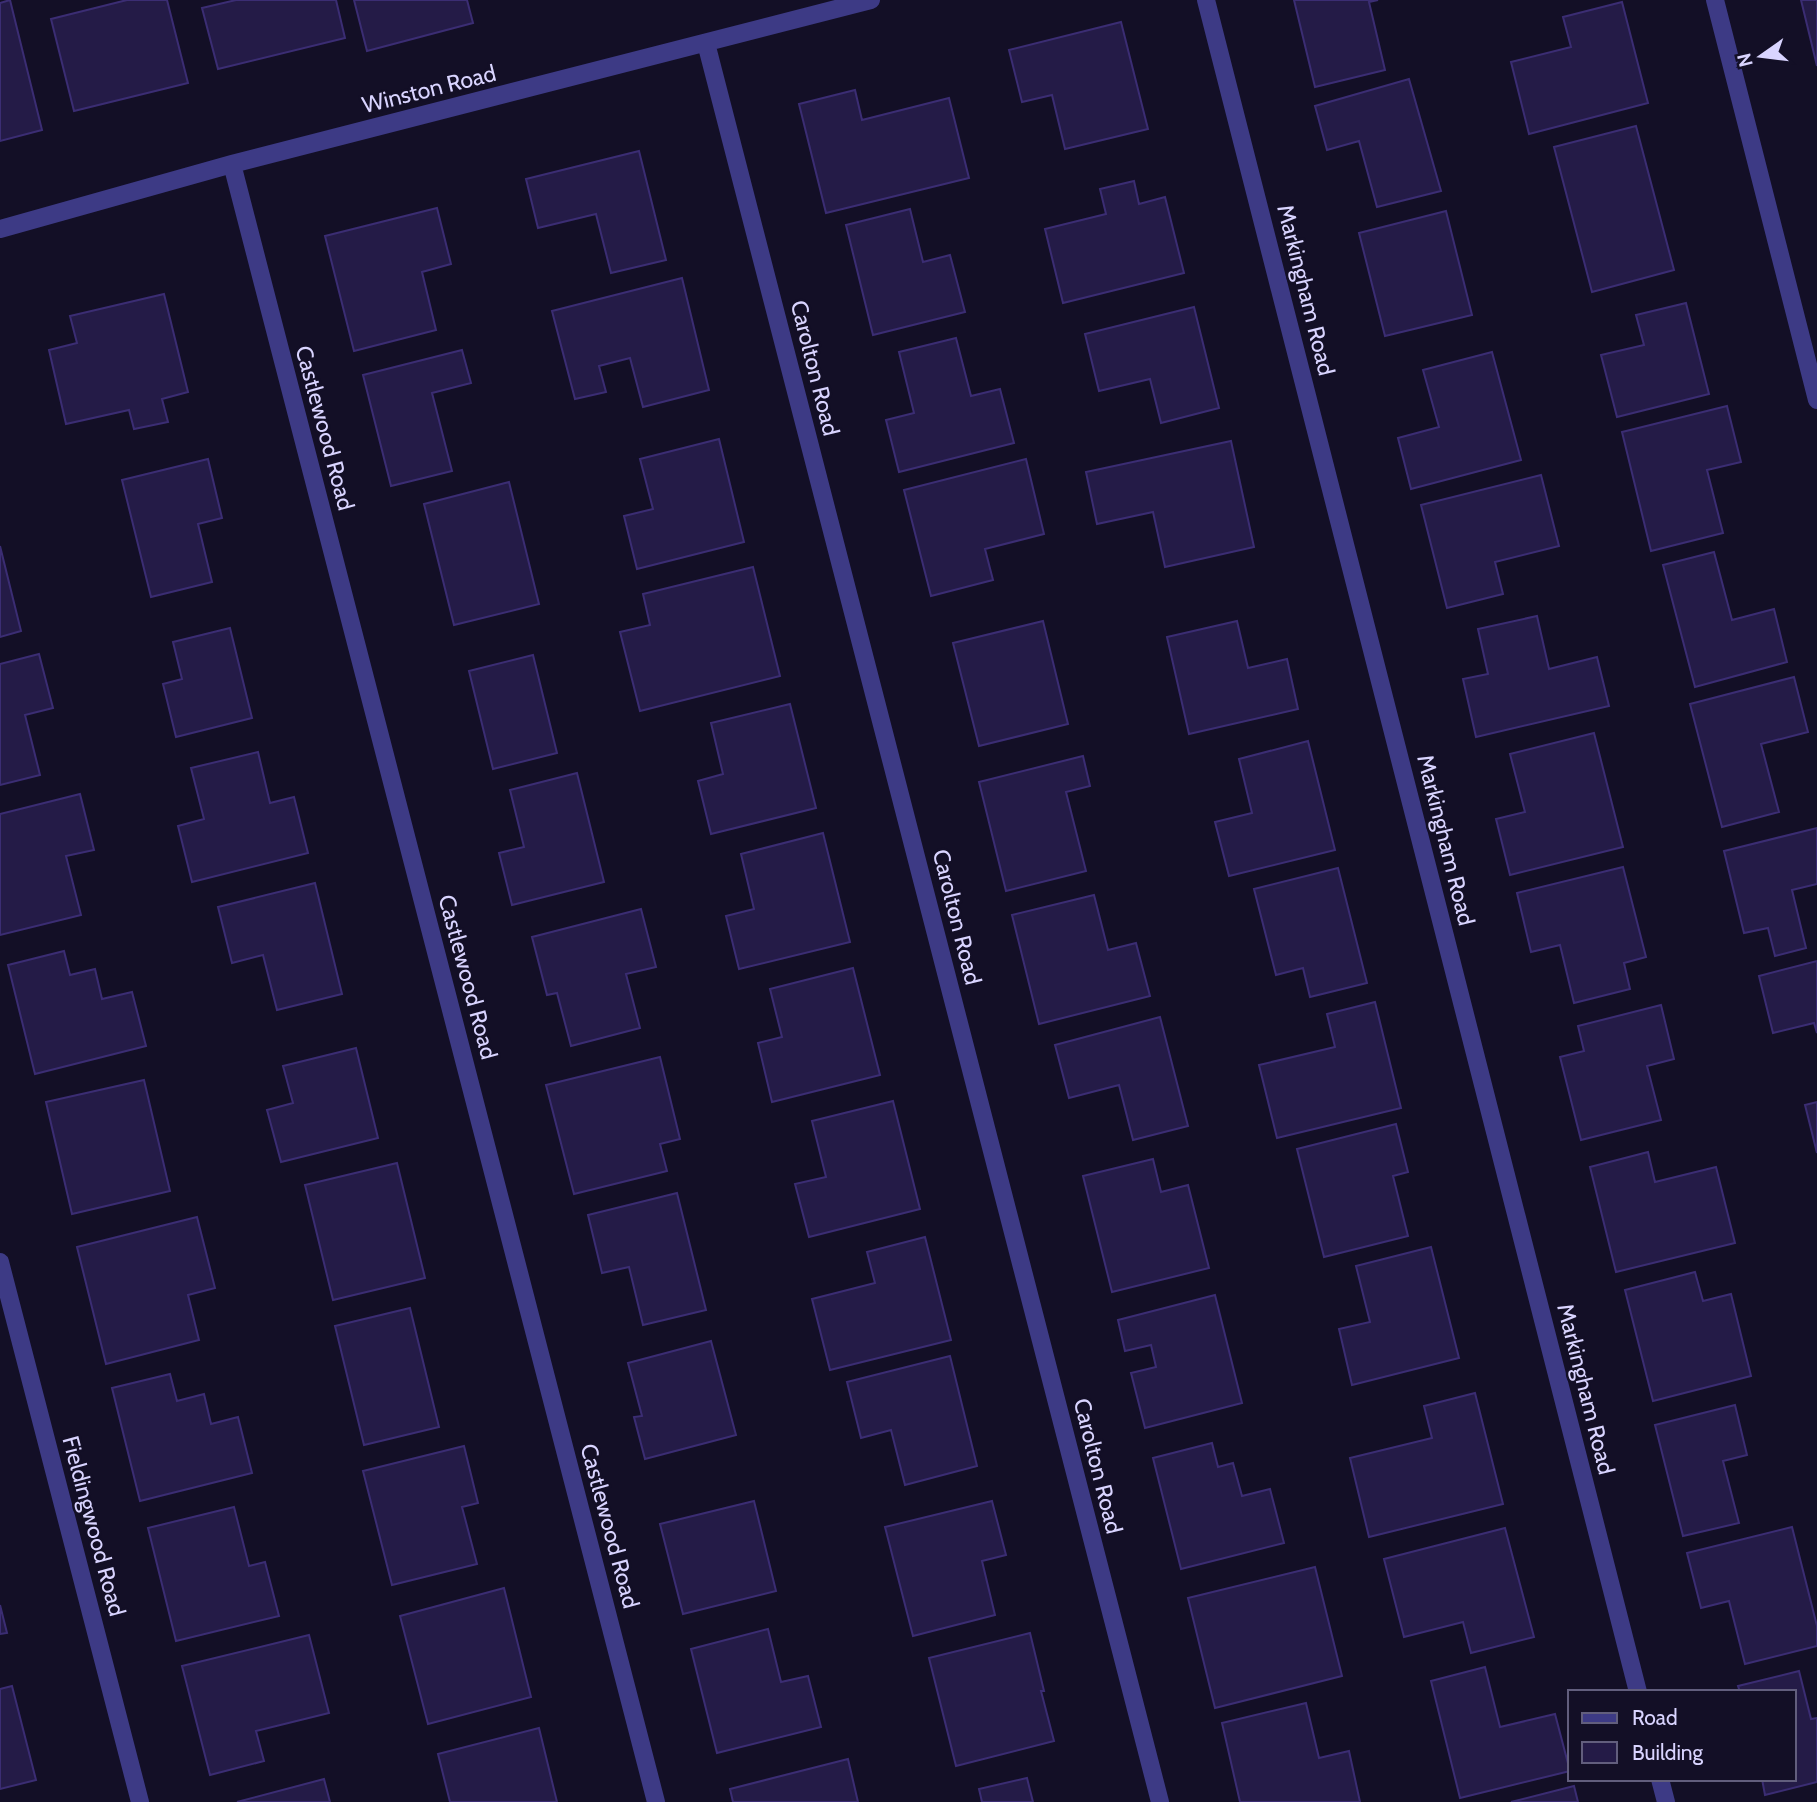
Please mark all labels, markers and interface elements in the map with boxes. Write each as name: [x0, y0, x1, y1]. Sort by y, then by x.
north arrow: [1726, 21, 1796, 91]
text: N: [1732, 51, 1758, 69]
street label: Winston Road: [359, 59, 499, 119]
street label: Markingham Road: [1271, 202, 1341, 378]
street label: Carolton Road: [785, 297, 845, 439]
street label: Castlewood Road: [290, 343, 360, 513]
street label: Markingham Road: [1411, 752, 1481, 928]
street label: Carolton Road: [927, 846, 987, 988]
street label: Castlewood Road: [433, 892, 503, 1062]
street label: Markingham Road: [1551, 1301, 1621, 1477]
street label: Carolton Road: [1068, 1395, 1128, 1537]
street label: Fieldingwood Road: [56, 1433, 132, 1619]
street label: Castlewood Road: [575, 1441, 645, 1611]
legend: [1568, 1690, 1796, 1781]
text: Road: [1632, 1705, 1678, 1730]
text: Building: [1632, 1740, 1704, 1765]

